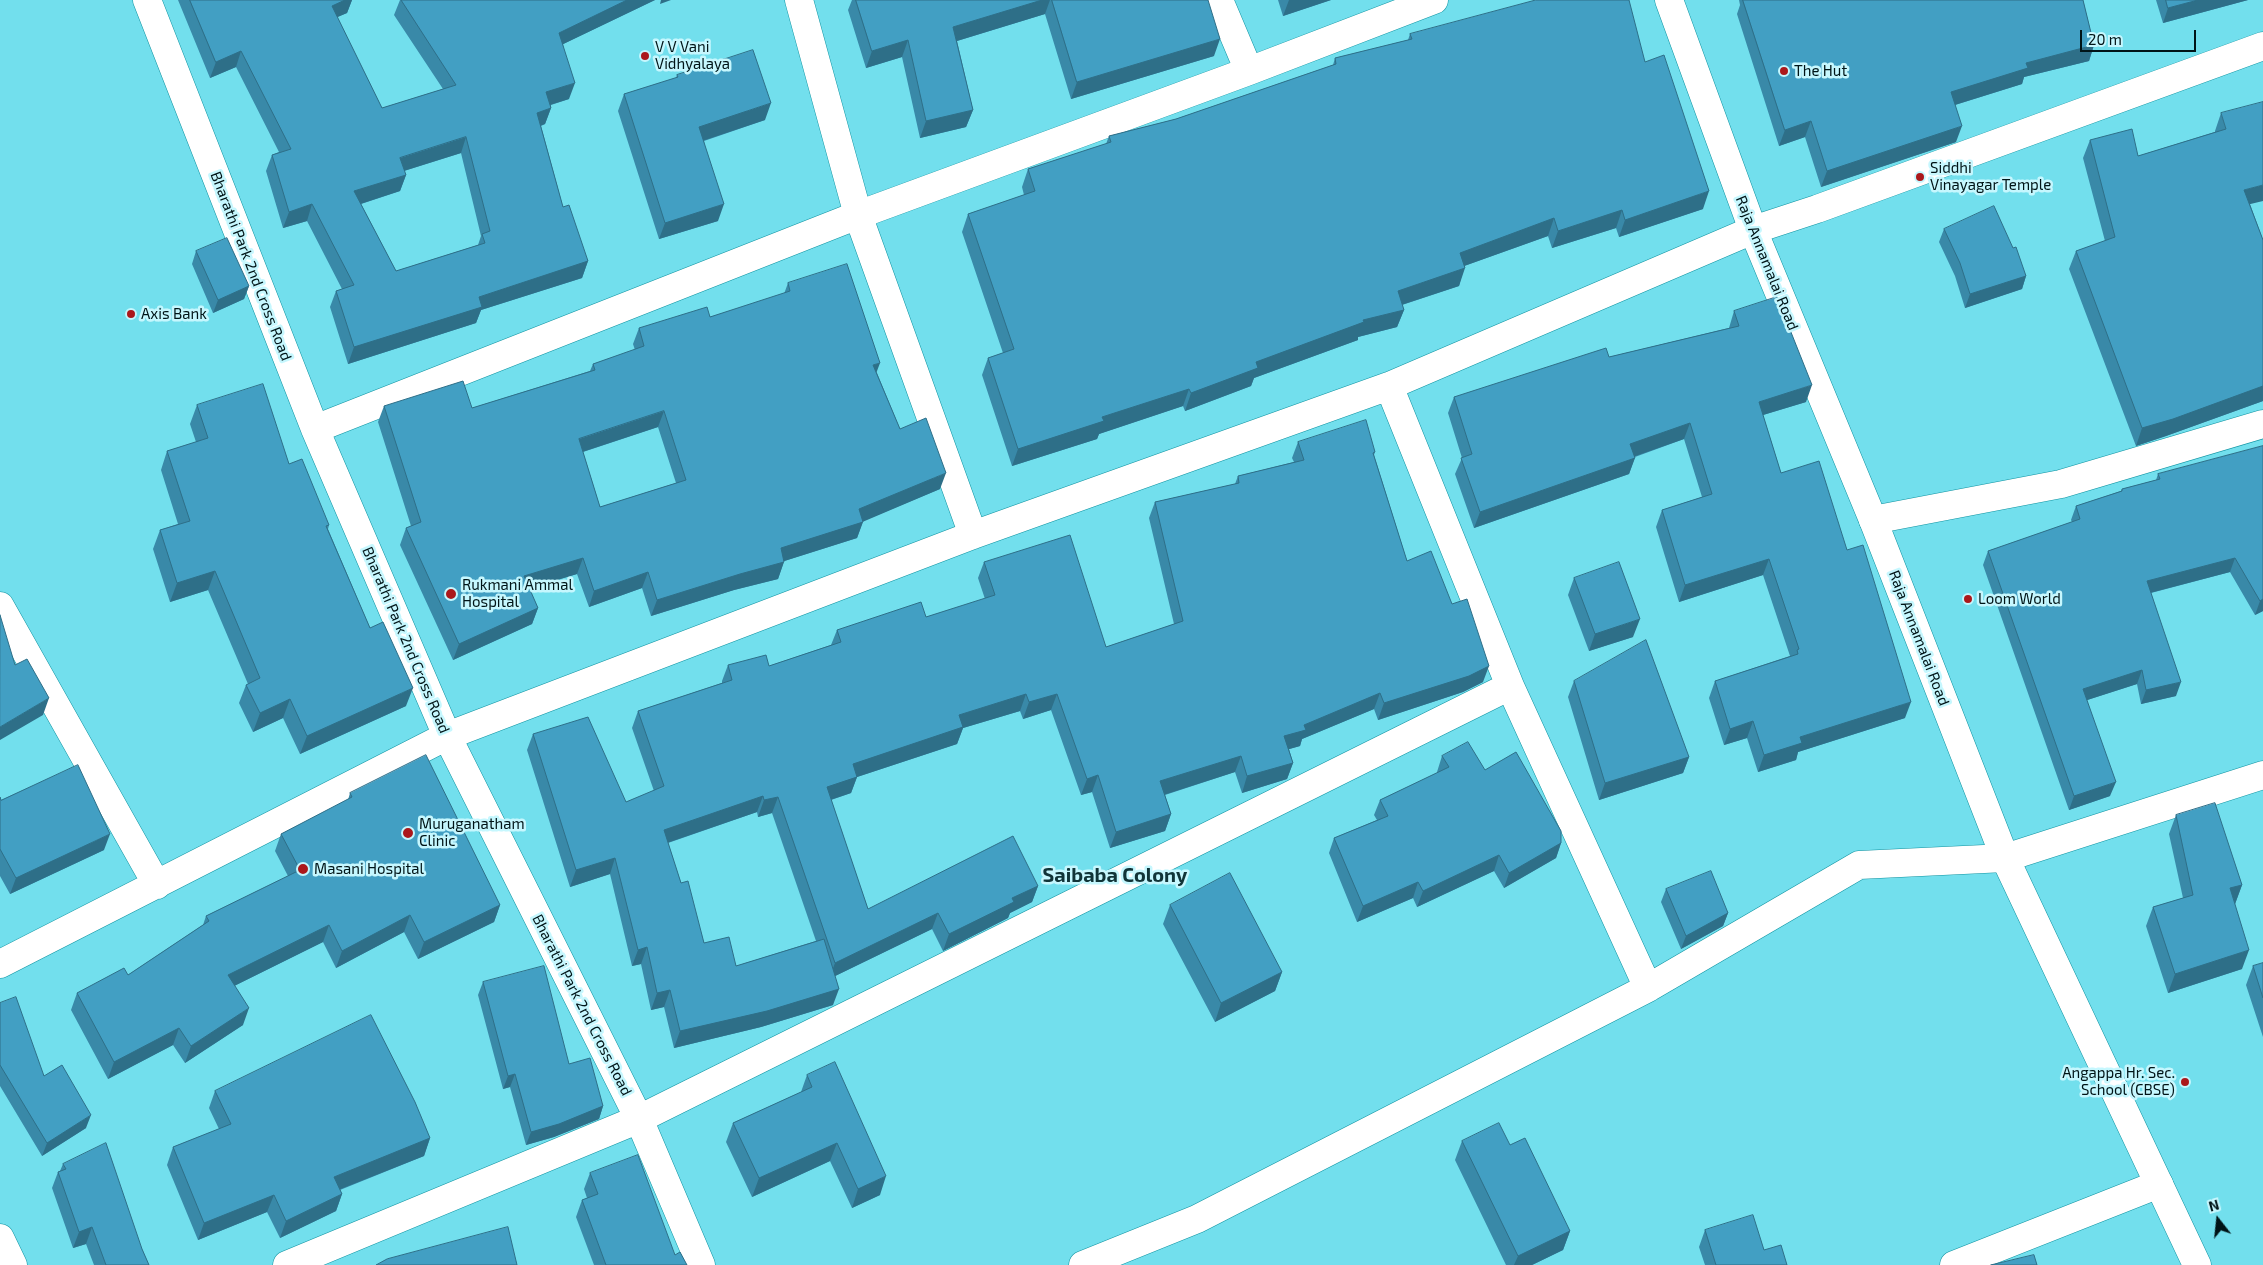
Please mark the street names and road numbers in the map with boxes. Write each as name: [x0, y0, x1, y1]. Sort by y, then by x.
street label: Bharathi Park 2nd Cross Road: [207, 169, 295, 363]
street label: Raja Annamalai Road: [1732, 193, 1802, 333]
street label: Bharathi Park 2nd Cross Road: [358, 544, 454, 736]
street label: Raja Annamalai Road: [1885, 568, 1953, 708]
street label: Bharathi Park 2nd Cross Road: [528, 911, 636, 1099]

